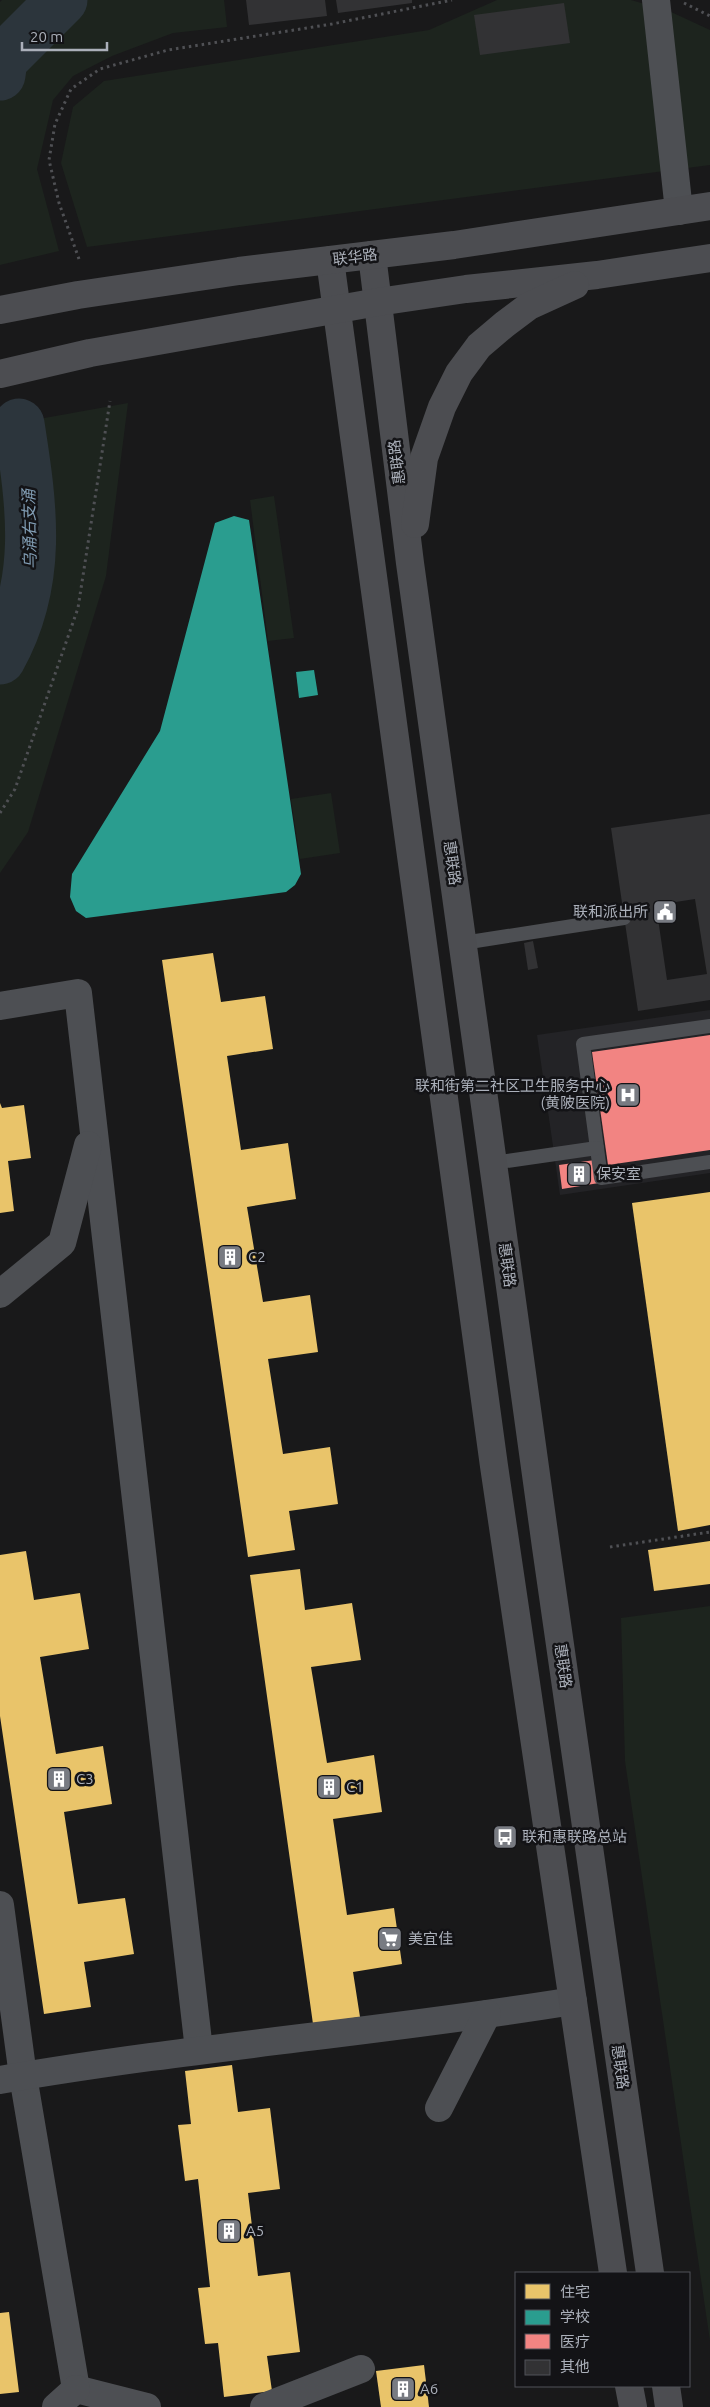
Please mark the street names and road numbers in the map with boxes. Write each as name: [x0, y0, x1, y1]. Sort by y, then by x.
street label: 联华路: [332, 245, 378, 268]
street label: 惠联路: [385, 439, 408, 485]
street label: 惠联路: [441, 839, 464, 886]
street label: 惠联路: [496, 1241, 519, 1288]
street label: 惠联路: [552, 1642, 575, 1689]
street label: 惠联路: [609, 2043, 632, 2090]

